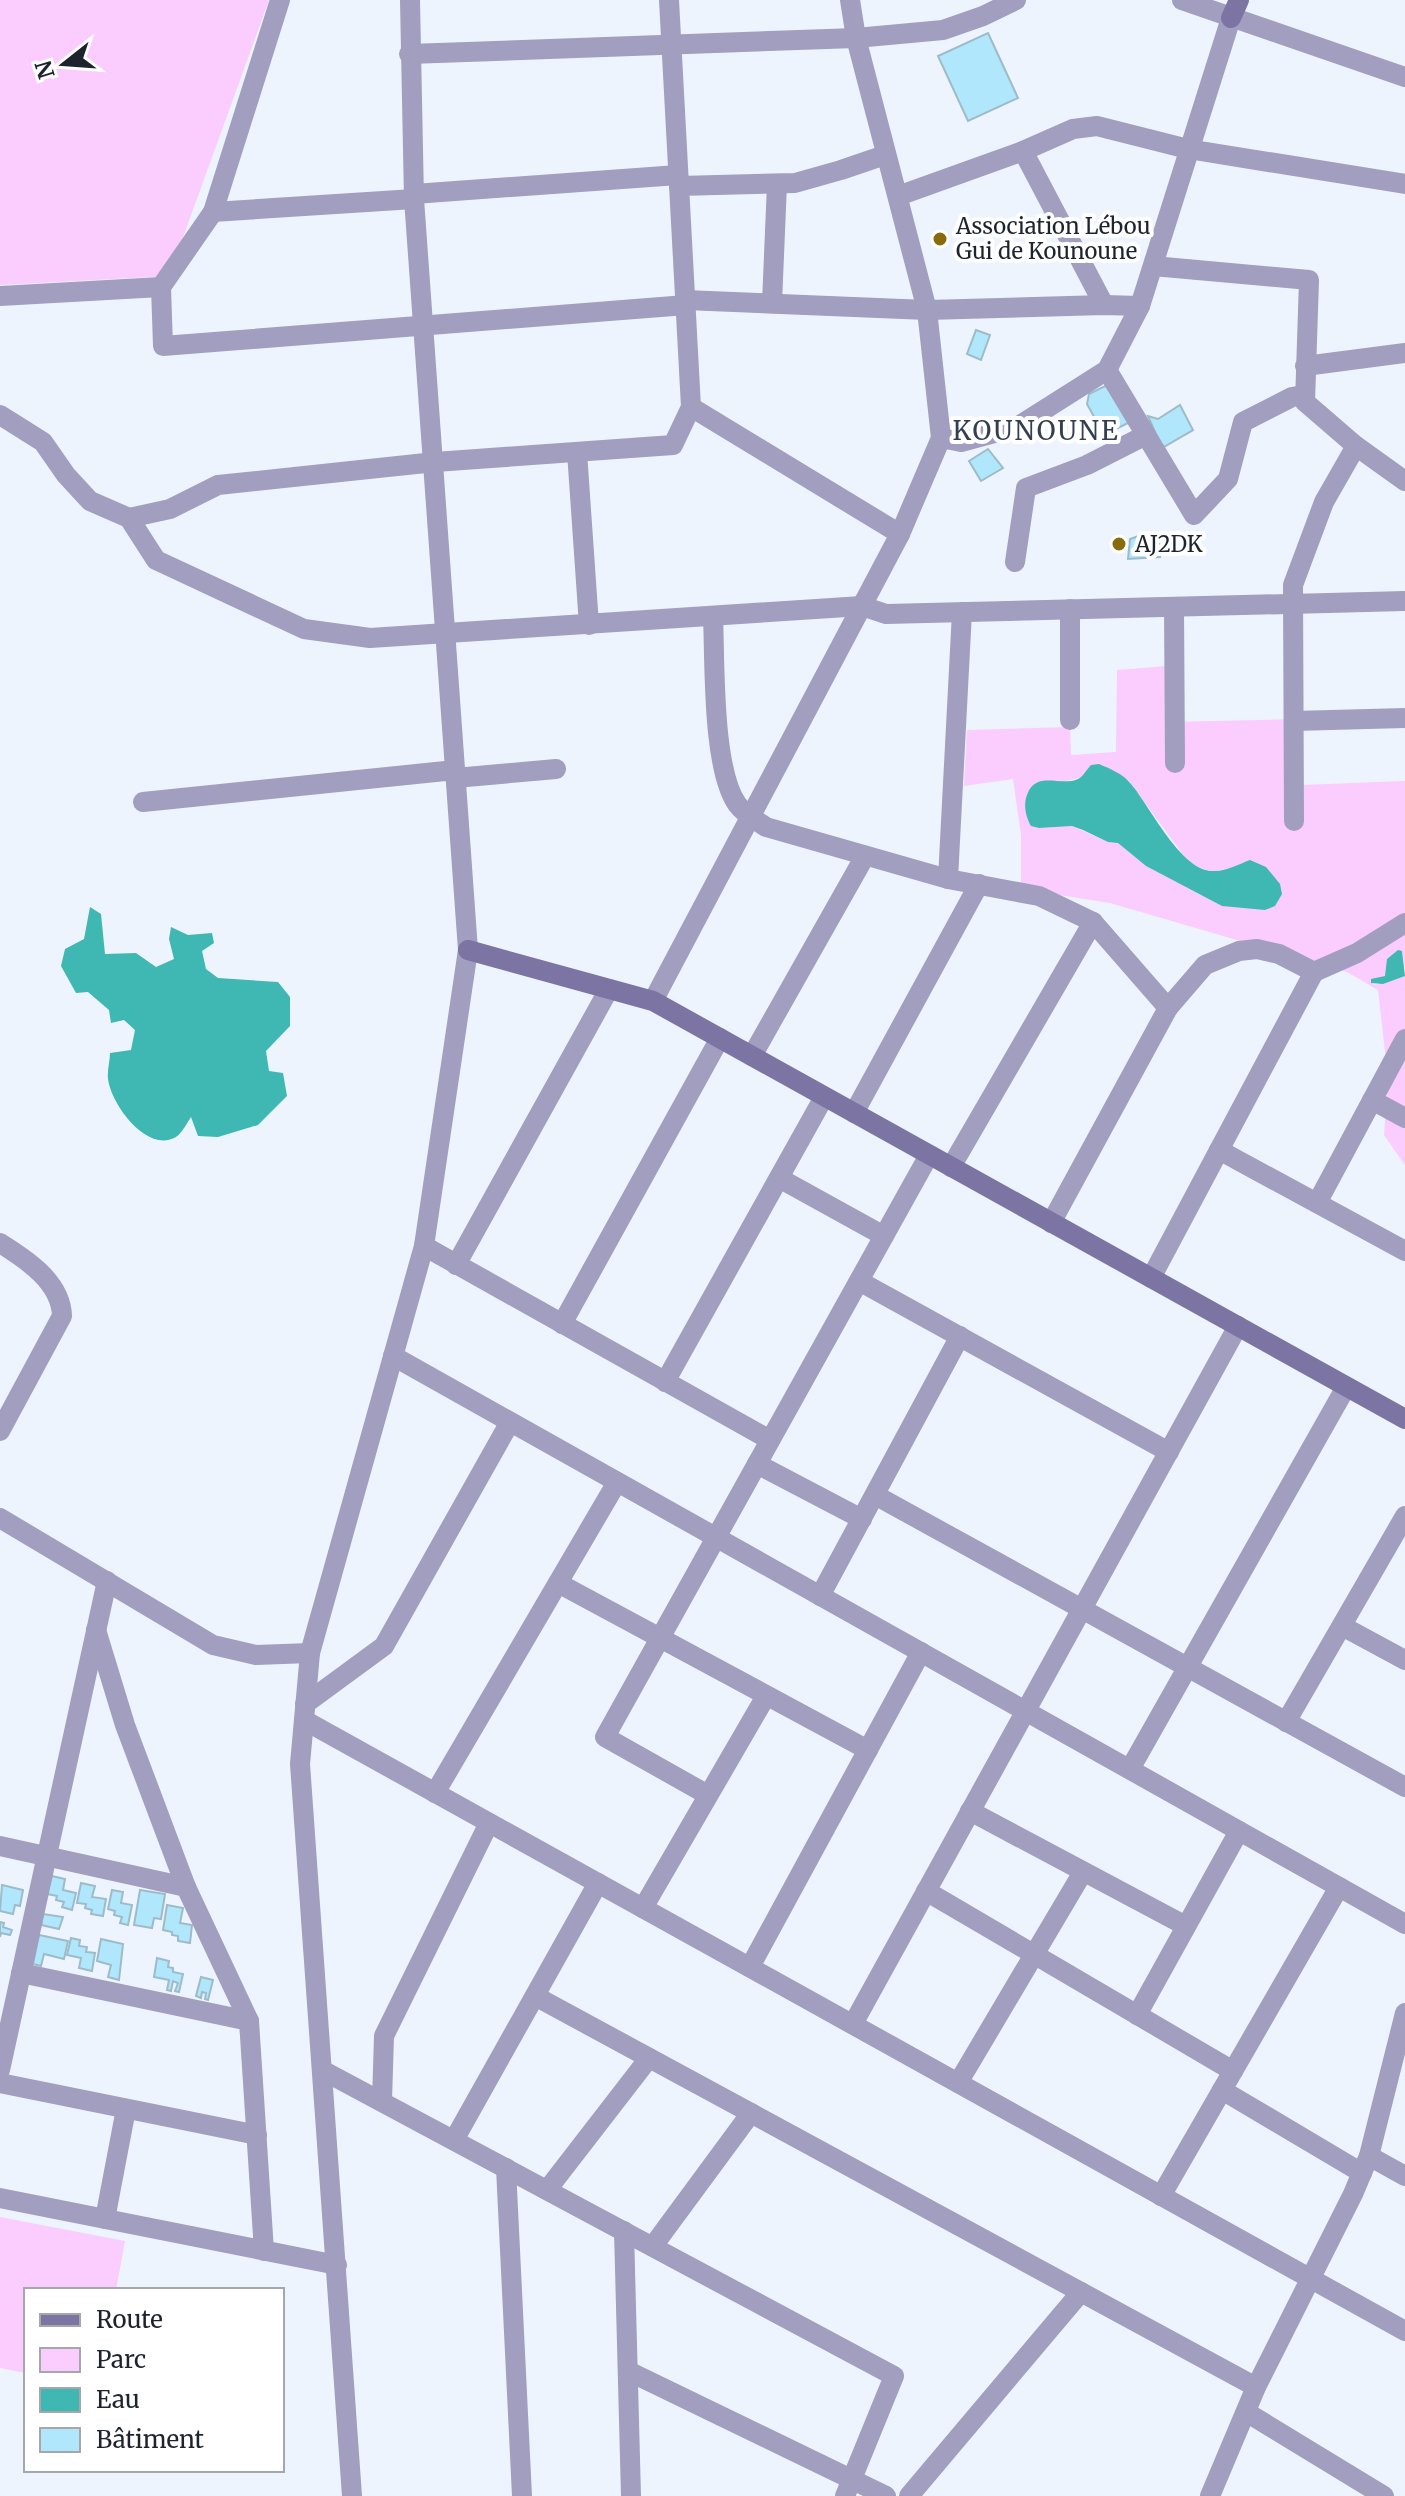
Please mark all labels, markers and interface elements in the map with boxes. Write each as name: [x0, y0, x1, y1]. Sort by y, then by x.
north arrow: [24, 24, 104, 104]
text: N: [29, 57, 61, 82]
place label: Association Lébou Gui de Kounoune: [955, 212, 1150, 265]
marker: Association Lébou Gui de Kounoune: [931, 230, 949, 248]
district label: KOUNOUNE: [952, 414, 1120, 447]
place label: AJ2DK: [1134, 530, 1203, 558]
marker: AJ2DK: [1110, 535, 1128, 553]
legend: [24, 2288, 284, 2472]
text: Route: [96, 2304, 163, 2335]
text: Parc: [96, 2344, 146, 2375]
text: Eau: [96, 2384, 140, 2415]
text: Bâtiment: [96, 2424, 205, 2455]

